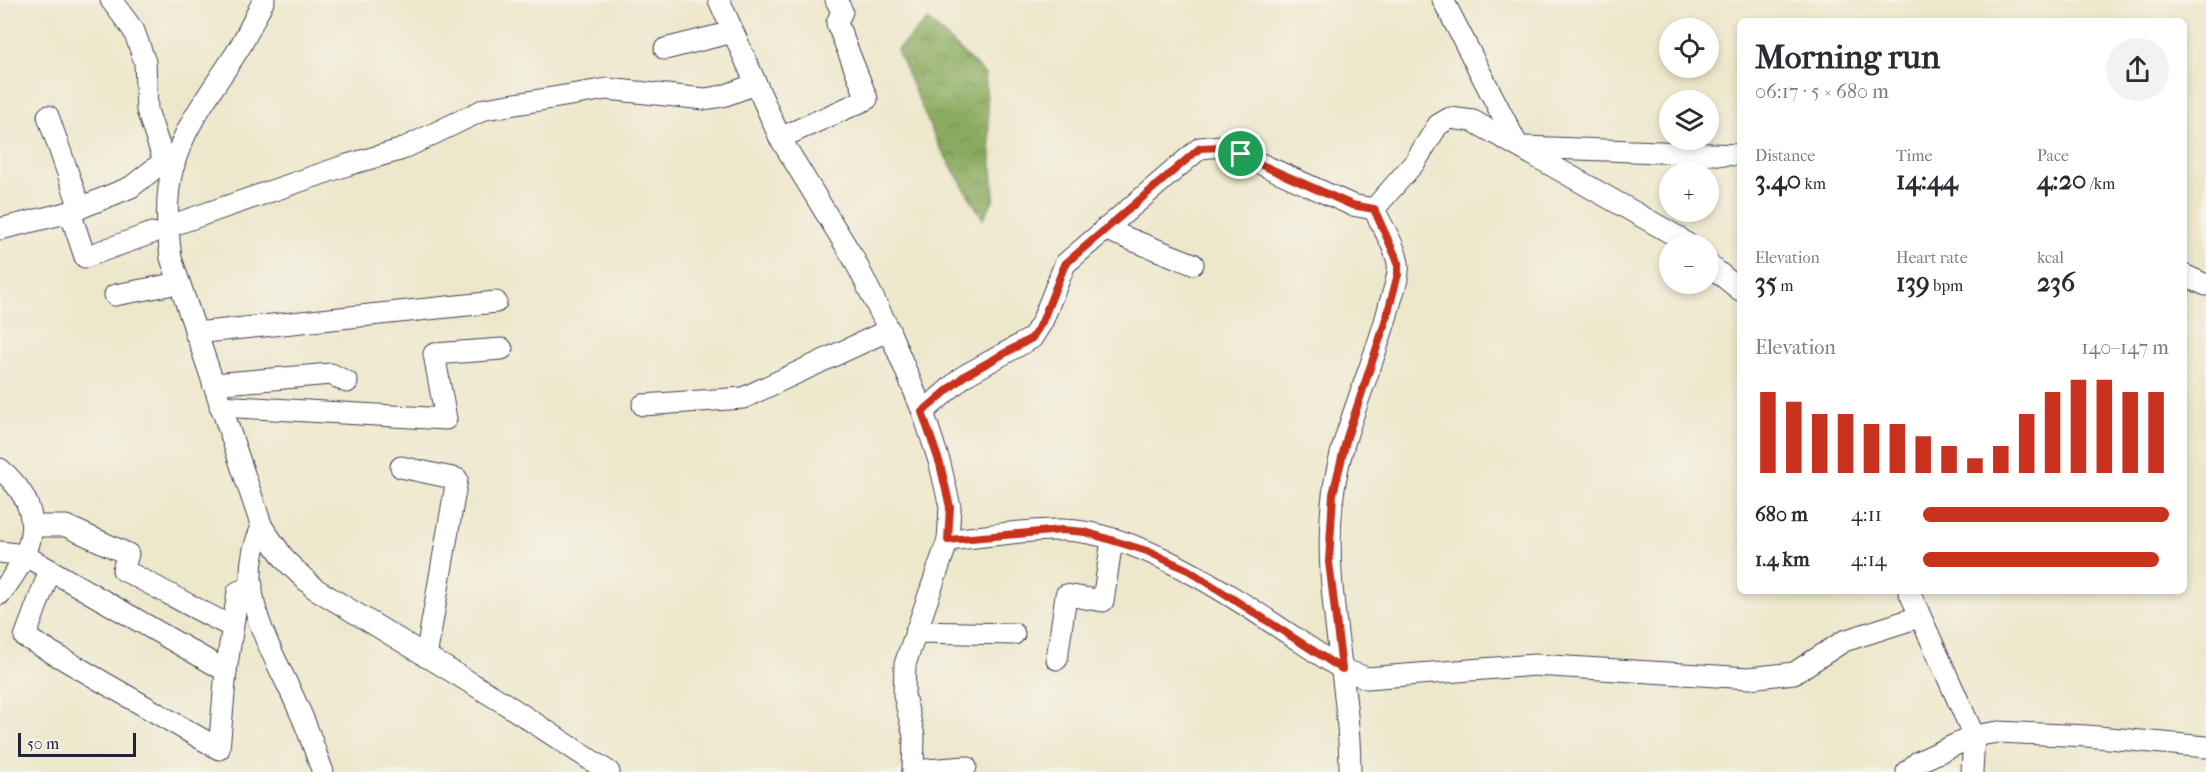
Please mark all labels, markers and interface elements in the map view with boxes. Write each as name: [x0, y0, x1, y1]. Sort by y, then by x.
map controls: [1659, 18, 1719, 294]
button: locate: [1659, 18, 1719, 78]
text: Morning run: [1755, 38, 1940, 77]
button: share: [2106, 38, 2169, 101]
text: 06:17 · 5 × 680 m: [1755, 80, 1889, 103]
button: layers: [1659, 90, 1719, 150]
pin: [1215, 128, 1266, 179]
icon: arrive: [1224, 137, 1257, 170]
text: Distance: [1755, 146, 1815, 165]
text: Time: [1896, 146, 1932, 165]
text: Pace: [2037, 146, 2069, 165]
button: +: [1659, 162, 1719, 222]
text: 3.40: [1755, 165, 1801, 196]
text: 14:44: [1896, 165, 1958, 196]
text: 4:20: [2037, 165, 2086, 196]
text: km: [1801, 174, 1826, 193]
text: /km: [2086, 174, 2115, 193]
button: −: [1659, 234, 1719, 294]
text: Elevation: [1755, 248, 1820, 267]
text: Heart rate: [1896, 248, 1968, 267]
text: kcal: [2037, 248, 2064, 267]
text: 35: [1755, 267, 1777, 298]
text: 139: [1896, 267, 1930, 298]
text: 236: [2037, 267, 2075, 298]
text: m: [1777, 276, 1794, 295]
text: bpm: [1930, 276, 1963, 295]
text: Elevation: [1755, 336, 1836, 359]
text: 140–147 m: [2081, 336, 2169, 359]
text: 680 m: [1755, 503, 1808, 526]
text: 4:11: [1851, 503, 1882, 526]
text: 1.4 km: [1755, 548, 1810, 571]
text: 4:14: [1851, 548, 1887, 571]
scale bar: [18, 730, 136, 758]
text: 50 m: [27, 734, 59, 753]

